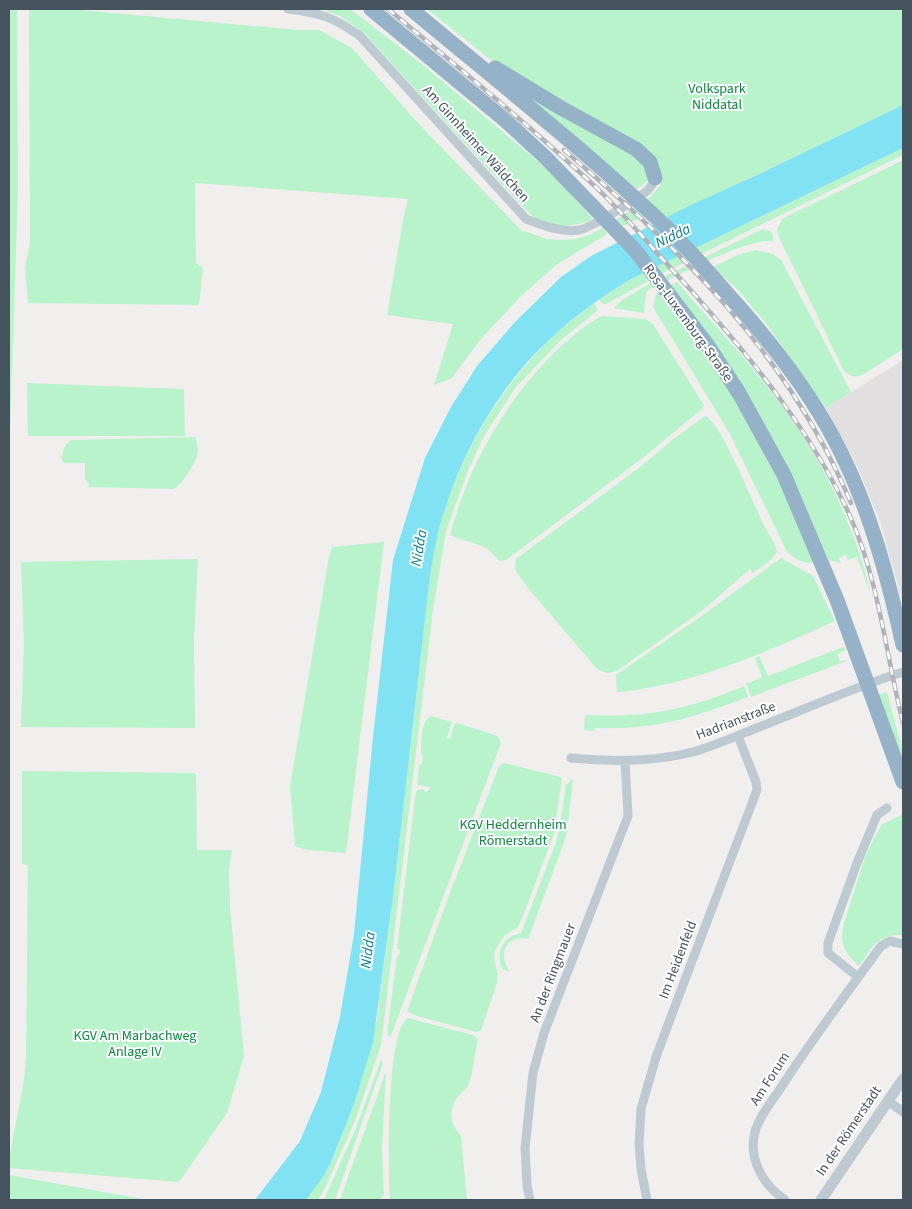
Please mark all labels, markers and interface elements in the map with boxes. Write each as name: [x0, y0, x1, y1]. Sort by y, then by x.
park label: Volkspark Niddatal: [688, 79, 746, 115]
street label: Am Ginnheimer Wäldchen: [418, 81, 534, 207]
water label: Nidda: [652, 218, 694, 254]
street label: Rosa-Luxemburg-Straße: [638, 260, 738, 386]
water label: Nidda: [405, 528, 433, 568]
street label: Hadrianstraße: [693, 697, 779, 745]
park label: KGV Heddernheim Römerstadt: [460, 815, 566, 851]
street label: Im Heidenfeld: [654, 918, 702, 1002]
street label: An der Ringmauer: [525, 920, 581, 1025]
water label: Nidda: [355, 930, 381, 970]
park label: KGV Am Marbachweg Anlage IV: [74, 1026, 196, 1062]
street label: Am Forum: [745, 1048, 795, 1110]
street label: In der Römerstadt: [811, 1082, 887, 1180]

